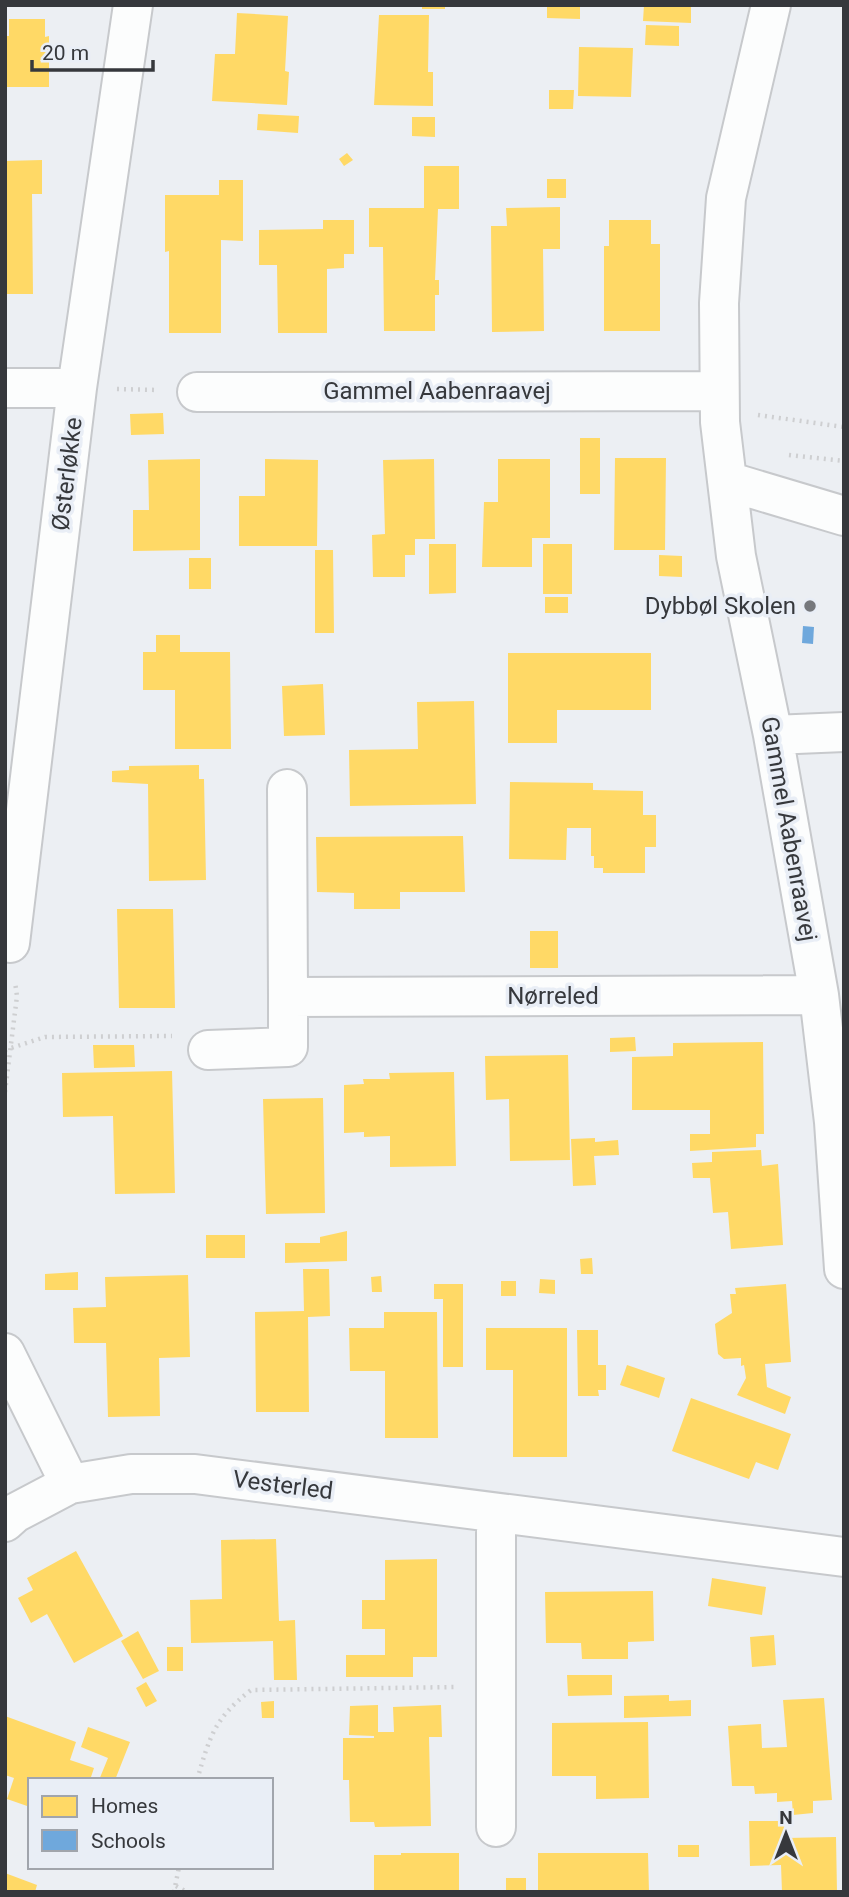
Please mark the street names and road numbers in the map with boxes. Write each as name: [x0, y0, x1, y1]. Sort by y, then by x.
street label: Gammel Aabenraavej: [323, 377, 551, 405]
street label: Østerløkke: [46, 416, 88, 532]
street label: Gammel Aabenraavej: [755, 714, 823, 944]
street label: Nørreled: [507, 982, 599, 1010]
street label: Vesterled: [231, 1465, 335, 1505]

